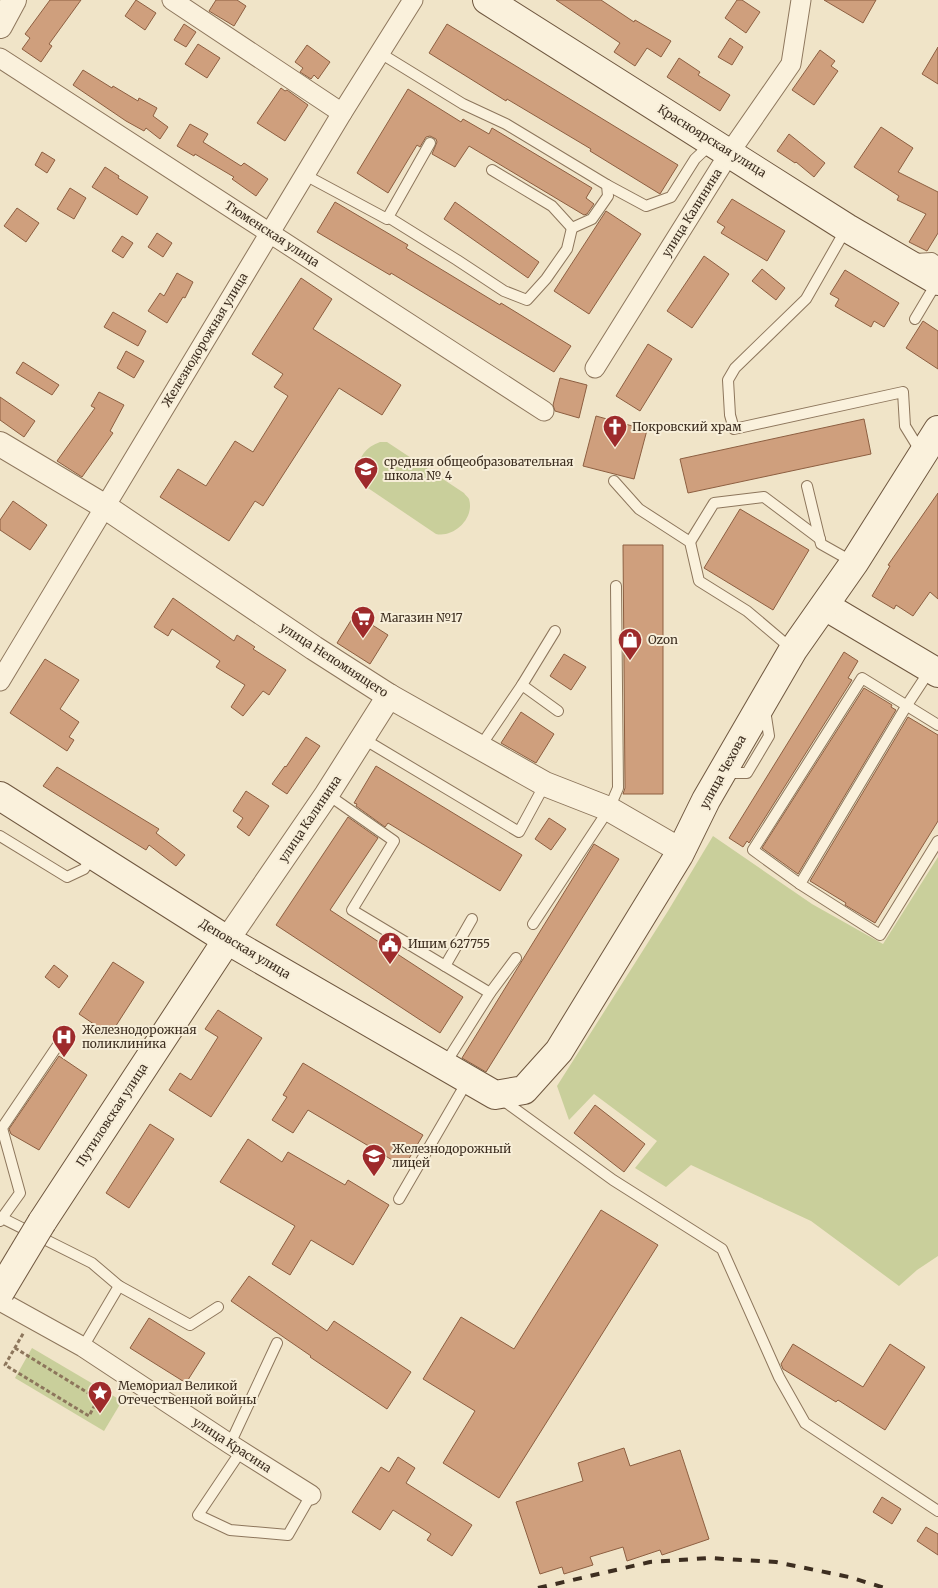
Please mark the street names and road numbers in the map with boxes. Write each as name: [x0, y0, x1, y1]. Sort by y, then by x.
street label: Красноярская улица: [655, 101, 770, 180]
street label: улица Калинина: [658, 165, 725, 260]
street label: Тюменская улица: [222, 197, 323, 270]
street label: Железнодорожная улица: [158, 269, 251, 410]
street label: улица Непомнящего: [277, 619, 391, 700]
street label: улица Чехова: [696, 732, 749, 811]
street label: улица Калинина: [275, 772, 344, 865]
street label: Деповская улица: [197, 915, 294, 982]
street label: Путиловская улица: [73, 1060, 151, 1169]
street label: улица Красина: [190, 1414, 275, 1476]

